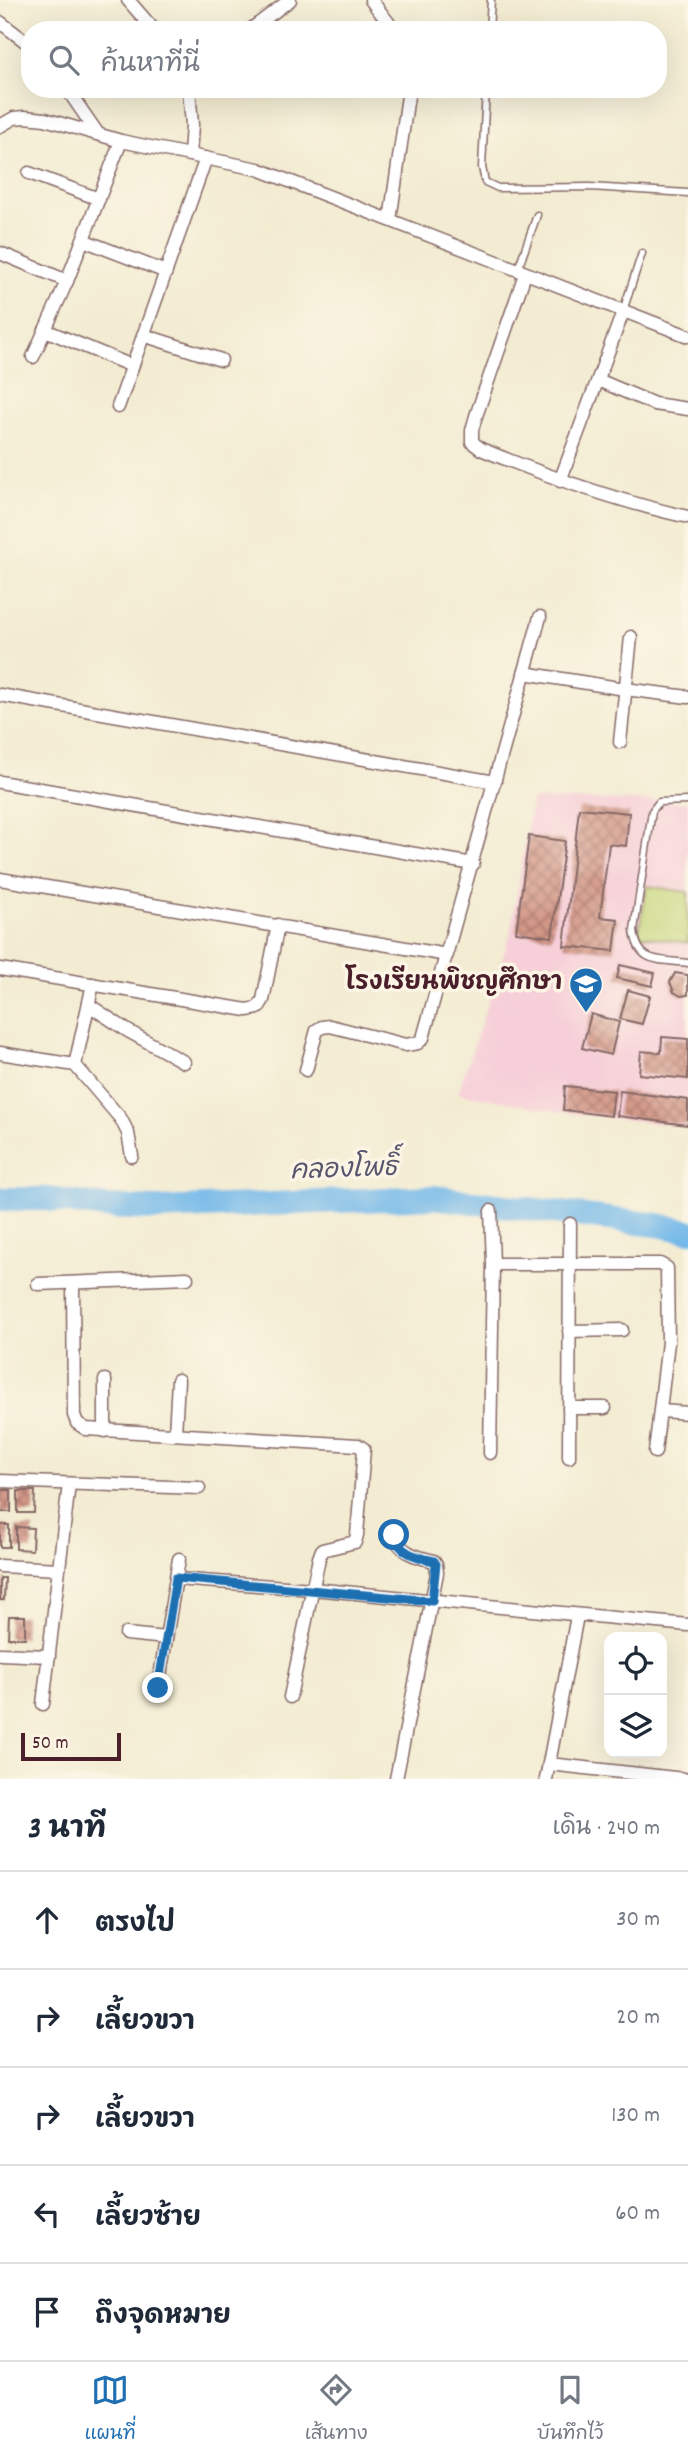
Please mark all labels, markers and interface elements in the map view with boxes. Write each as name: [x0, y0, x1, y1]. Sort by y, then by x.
search box: [21, 21, 667, 98]
icon: search: [45, 41, 83, 79]
text: ค้นหาที่นี่: [101, 47, 200, 84]
place label: โรงเรียนพิชญศึกษา: [345, 964, 562, 1001]
school or university icon: โรงเรียนพิชญศึกษา: [567, 965, 605, 1014]
water label: คลองโพธิ์: [289, 1142, 406, 1191]
route start: [378, 1519, 409, 1550]
map controls: [604, 1632, 667, 1758]
button: locate: [604, 1632, 667, 1695]
route end: [142, 1672, 173, 1703]
button: layers: [604, 1695, 667, 1758]
scale bar: [21, 1730, 121, 1762]
text: 50 m: [32, 1731, 69, 1758]
text: 3 นาที: [28, 1810, 106, 1853]
text: เดิน · 240 m: [552, 1813, 660, 1846]
icon: ahead: [28, 1901, 66, 1939]
text: 30 m: [616, 1904, 660, 1937]
text: ตรงไป: [95, 1907, 175, 1944]
icon: right: [28, 1999, 66, 2037]
text: 20 m: [616, 2002, 660, 2035]
text: เลี้ยวขวา: [95, 2005, 195, 2042]
icon: right: [28, 2097, 66, 2135]
text: 130 m: [611, 2100, 660, 2133]
text: เลี้ยวขวา: [95, 2103, 195, 2140]
icon: left: [28, 2195, 66, 2233]
text: 60 m: [615, 2198, 660, 2231]
text: เลี้ยวซ้าย: [95, 2201, 201, 2238]
icon: arrive: [28, 2293, 66, 2331]
text: ถึงจุดหมาย: [95, 2299, 231, 2336]
tab: แผนที่: [85, 2371, 136, 2449]
tab: เส้นทาง: [305, 2371, 368, 2449]
tab: บันทึกไว้: [537, 2371, 603, 2449]

